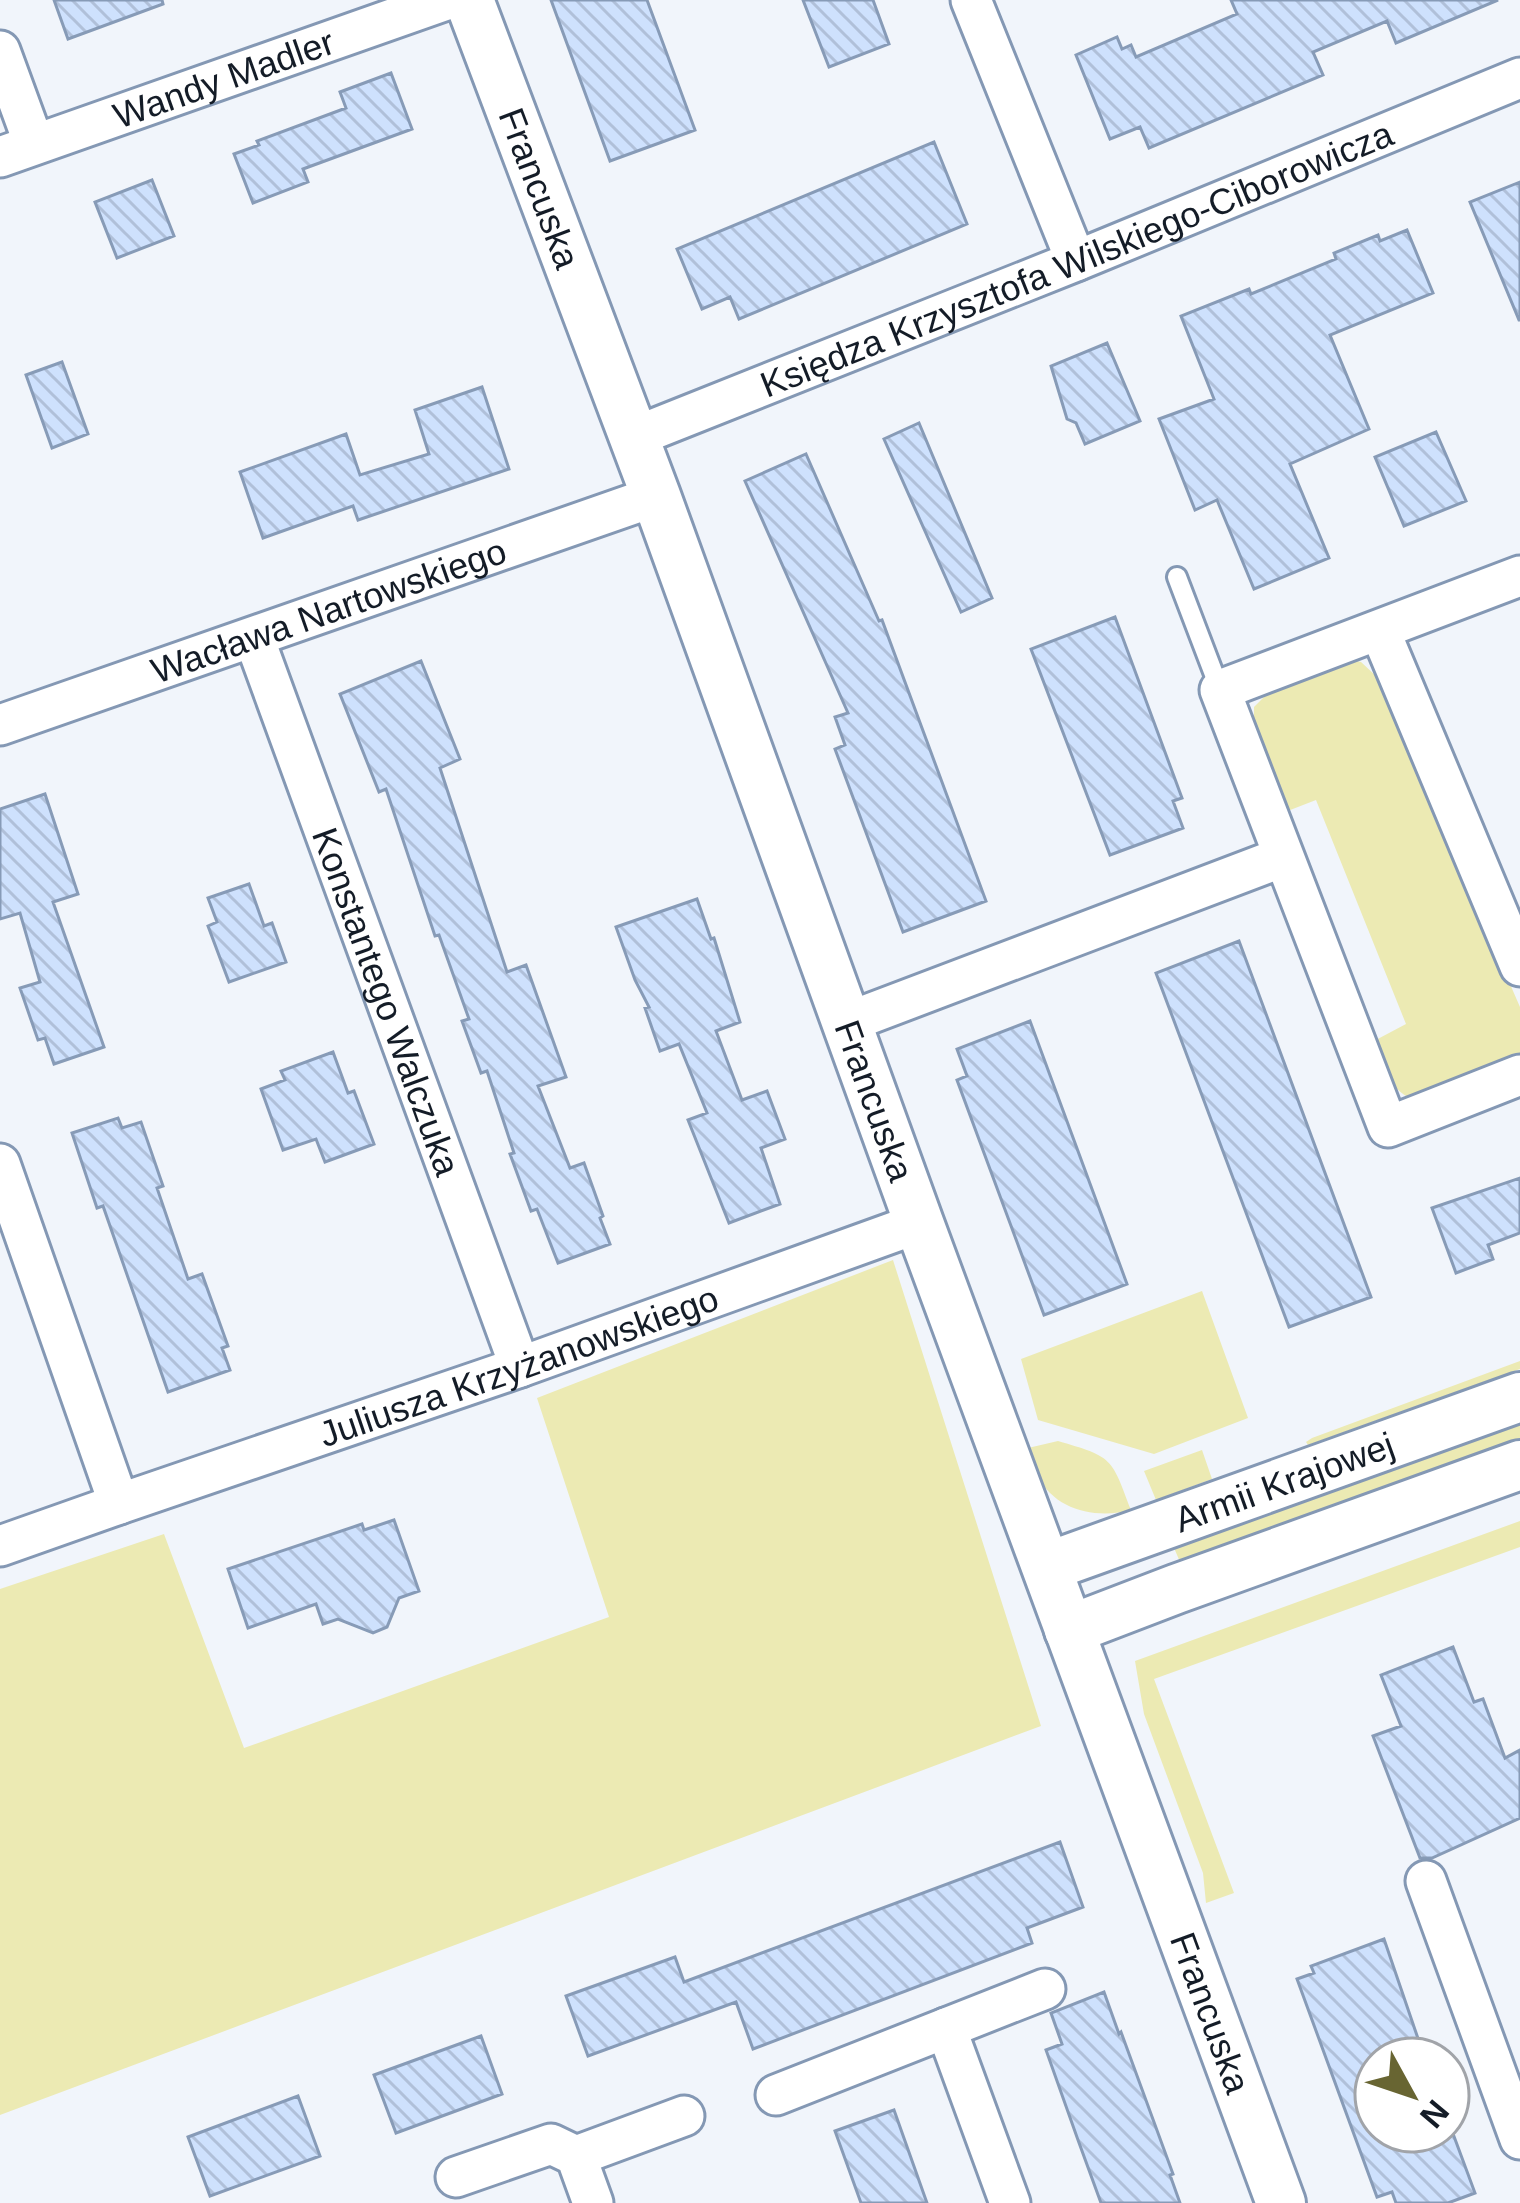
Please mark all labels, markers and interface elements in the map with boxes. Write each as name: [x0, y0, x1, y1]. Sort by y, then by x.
street label: Wandy Madler: [108, 21, 339, 136]
street label: Francuska: [491, 102, 589, 275]
street label: Księdza Krzysztofa Wilskiego-Ciborowicza: [754, 112, 1399, 405]
street label: Wacława Nartowskiego: [146, 529, 511, 691]
street label: Konstantego Walczuka: [304, 822, 469, 1182]
street label: Francuska: [827, 1015, 923, 1188]
street label: Juliusza Krzyżanowskiego: [314, 1277, 724, 1455]
street label: Armii Krajowej: [1169, 1424, 1399, 1540]
street label: Francuska: [1162, 1927, 1259, 2100]
north arrow: [1352, 2035, 1472, 2155]
text: N: [1413, 2093, 1456, 2135]

